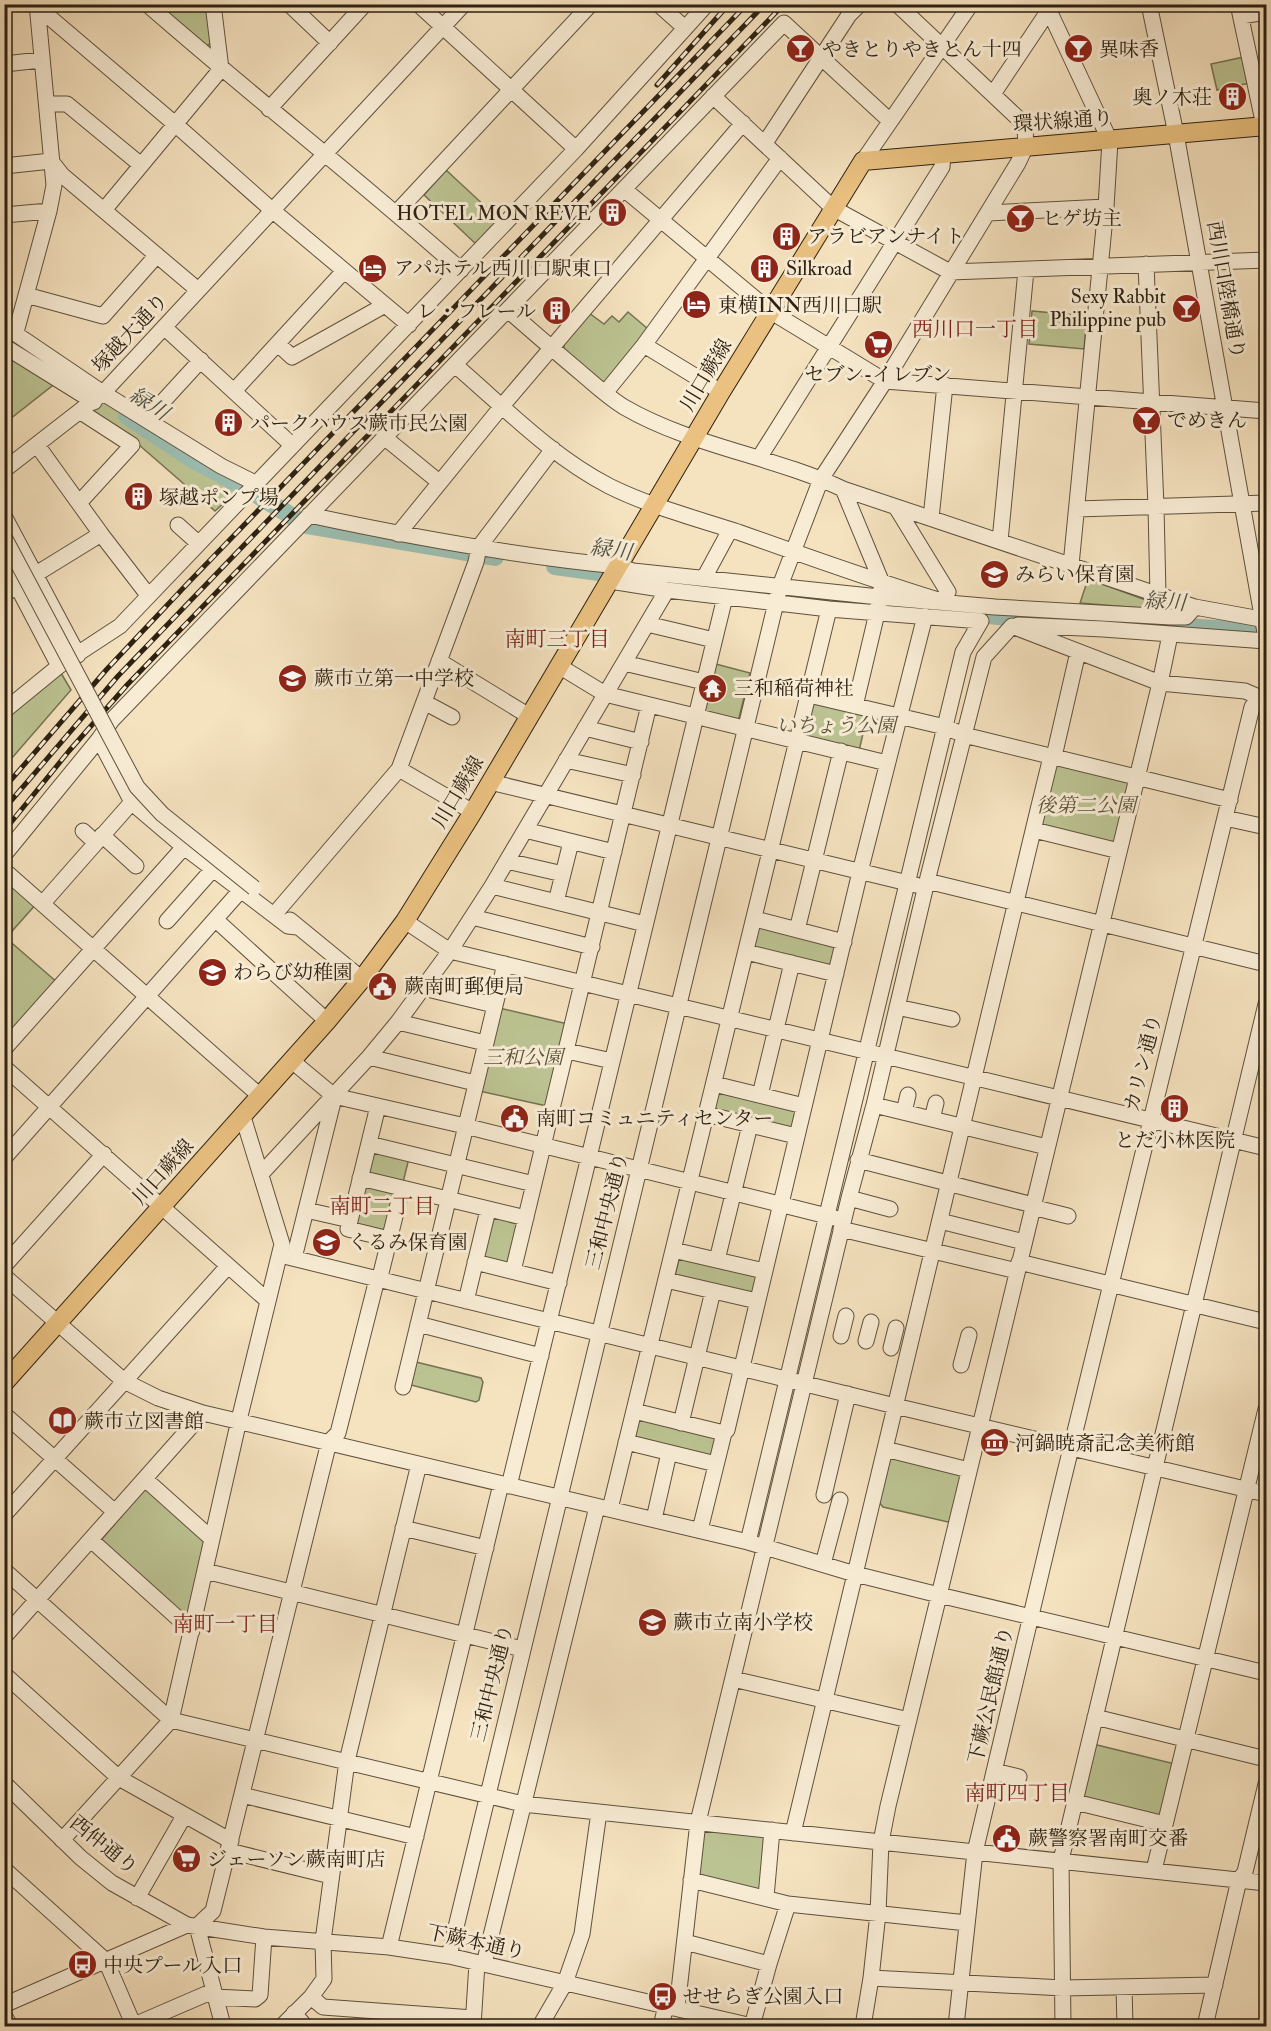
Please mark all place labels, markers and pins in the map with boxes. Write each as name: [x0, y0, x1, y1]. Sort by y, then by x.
bar icon: やきとりやきとん十四: [785, 33, 817, 65]
bar icon: 異味香: [1062, 33, 1094, 65]
place label: やきとりやきとん十四: [822, 37, 1022, 62]
place label: 異味香: [1099, 37, 1159, 62]
building icon: 奥ノ木荘: [1217, 81, 1249, 113]
place label: 奥ノ木荘: [1132, 85, 1212, 110]
building icon: HOTEL MON REVE: [596, 197, 628, 229]
place label: HOTEL MON REVE: [396, 201, 591, 226]
bar icon: ヒゲ坊主: [1005, 202, 1037, 234]
place label: ヒゲ坊主: [1042, 206, 1122, 231]
building icon: アラビアンナイト: [770, 220, 802, 252]
place label: アラビアンナイト: [807, 224, 965, 249]
hotel icon: アパホテル西川口駅東口: [357, 252, 389, 284]
building icon: Silkroad: [749, 252, 781, 284]
place label: アパホテル西川口駅東口: [394, 256, 611, 281]
place label: Silkroad: [786, 256, 852, 281]
place label: Sexy Rabbit Philippine pub: [1050, 284, 1167, 333]
hotel icon: 東横INN西川口駅: [681, 289, 713, 321]
bar icon: Sexy Rabbit Philippine pub: [1171, 292, 1203, 324]
place label: 東横INN西川口駅: [718, 293, 882, 318]
building icon: レ・フレール: [541, 295, 573, 327]
place label: レ・フレール: [417, 299, 536, 324]
supermarket icon: セブン-イレブン: [862, 328, 894, 360]
place label: セブン-イレブン: [805, 362, 951, 387]
bar icon: でめきん: [1130, 404, 1162, 436]
building icon: パークハウス蕨市民公園: [213, 407, 245, 439]
place label: でめきん: [1167, 408, 1247, 433]
place label: パークハウス蕨市民公園: [250, 411, 468, 436]
building icon: 塚越ポンプ場: [122, 481, 154, 513]
place label: 塚越ポンプ場: [159, 485, 279, 510]
school or university icon: みらい保育園: [978, 558, 1010, 590]
place label: みらい保育園: [1015, 562, 1135, 587]
school or university icon: 蕨市立第一中学校: [277, 662, 309, 694]
place label: 蕨市立第一中学校: [314, 666, 474, 691]
temple icon: 三和稲荷神社: [697, 672, 729, 704]
place label: 三和稲荷神社: [734, 676, 854, 701]
school or university icon: わらび幼稚園: [196, 956, 228, 988]
place label: わらび幼稚園: [233, 960, 353, 985]
public building icon: 蕨南町郵便局: [367, 970, 399, 1002]
place label: 蕨南町郵便局: [404, 974, 524, 999]
building icon: とだ小林医院: [1159, 1093, 1191, 1125]
public building icon: 南町コミュニティセンター: [499, 1102, 531, 1134]
place label: 南町コミュニティセンター: [536, 1106, 773, 1131]
place label: とだ小林医院: [1115, 1128, 1235, 1153]
school or university icon: くるみ保育園: [311, 1226, 343, 1258]
place label: くるみ保育園: [348, 1230, 468, 1255]
library icon: 蕨市立図書館: [47, 1405, 79, 1437]
place label: 蕨市立図書館: [84, 1409, 204, 1434]
museum icon: 河鍋暁斎記念美術館: [978, 1427, 1010, 1459]
place label: 河鍋暁斎記念美術館: [1015, 1431, 1195, 1456]
school or university icon: 蕨市立南小学校: [636, 1606, 668, 1638]
place label: 蕨市立南小学校: [673, 1610, 813, 1635]
public building icon: 蕨警察署南町交番: [991, 1822, 1023, 1854]
place label: 蕨警察署南町交番: [1028, 1826, 1188, 1851]
supermarket icon: ジェーソン蕨南町店: [170, 1843, 202, 1875]
place label: ジェーソン蕨南町店: [207, 1847, 386, 1872]
bus stop icon: 中央プール入口: [66, 1949, 98, 1981]
place label: 中央プール入口: [103, 1953, 242, 1978]
bus stop icon: せせらぎ公園入口: [646, 1980, 678, 2012]
place label: せせらぎ公園入口: [683, 1984, 843, 2009]

